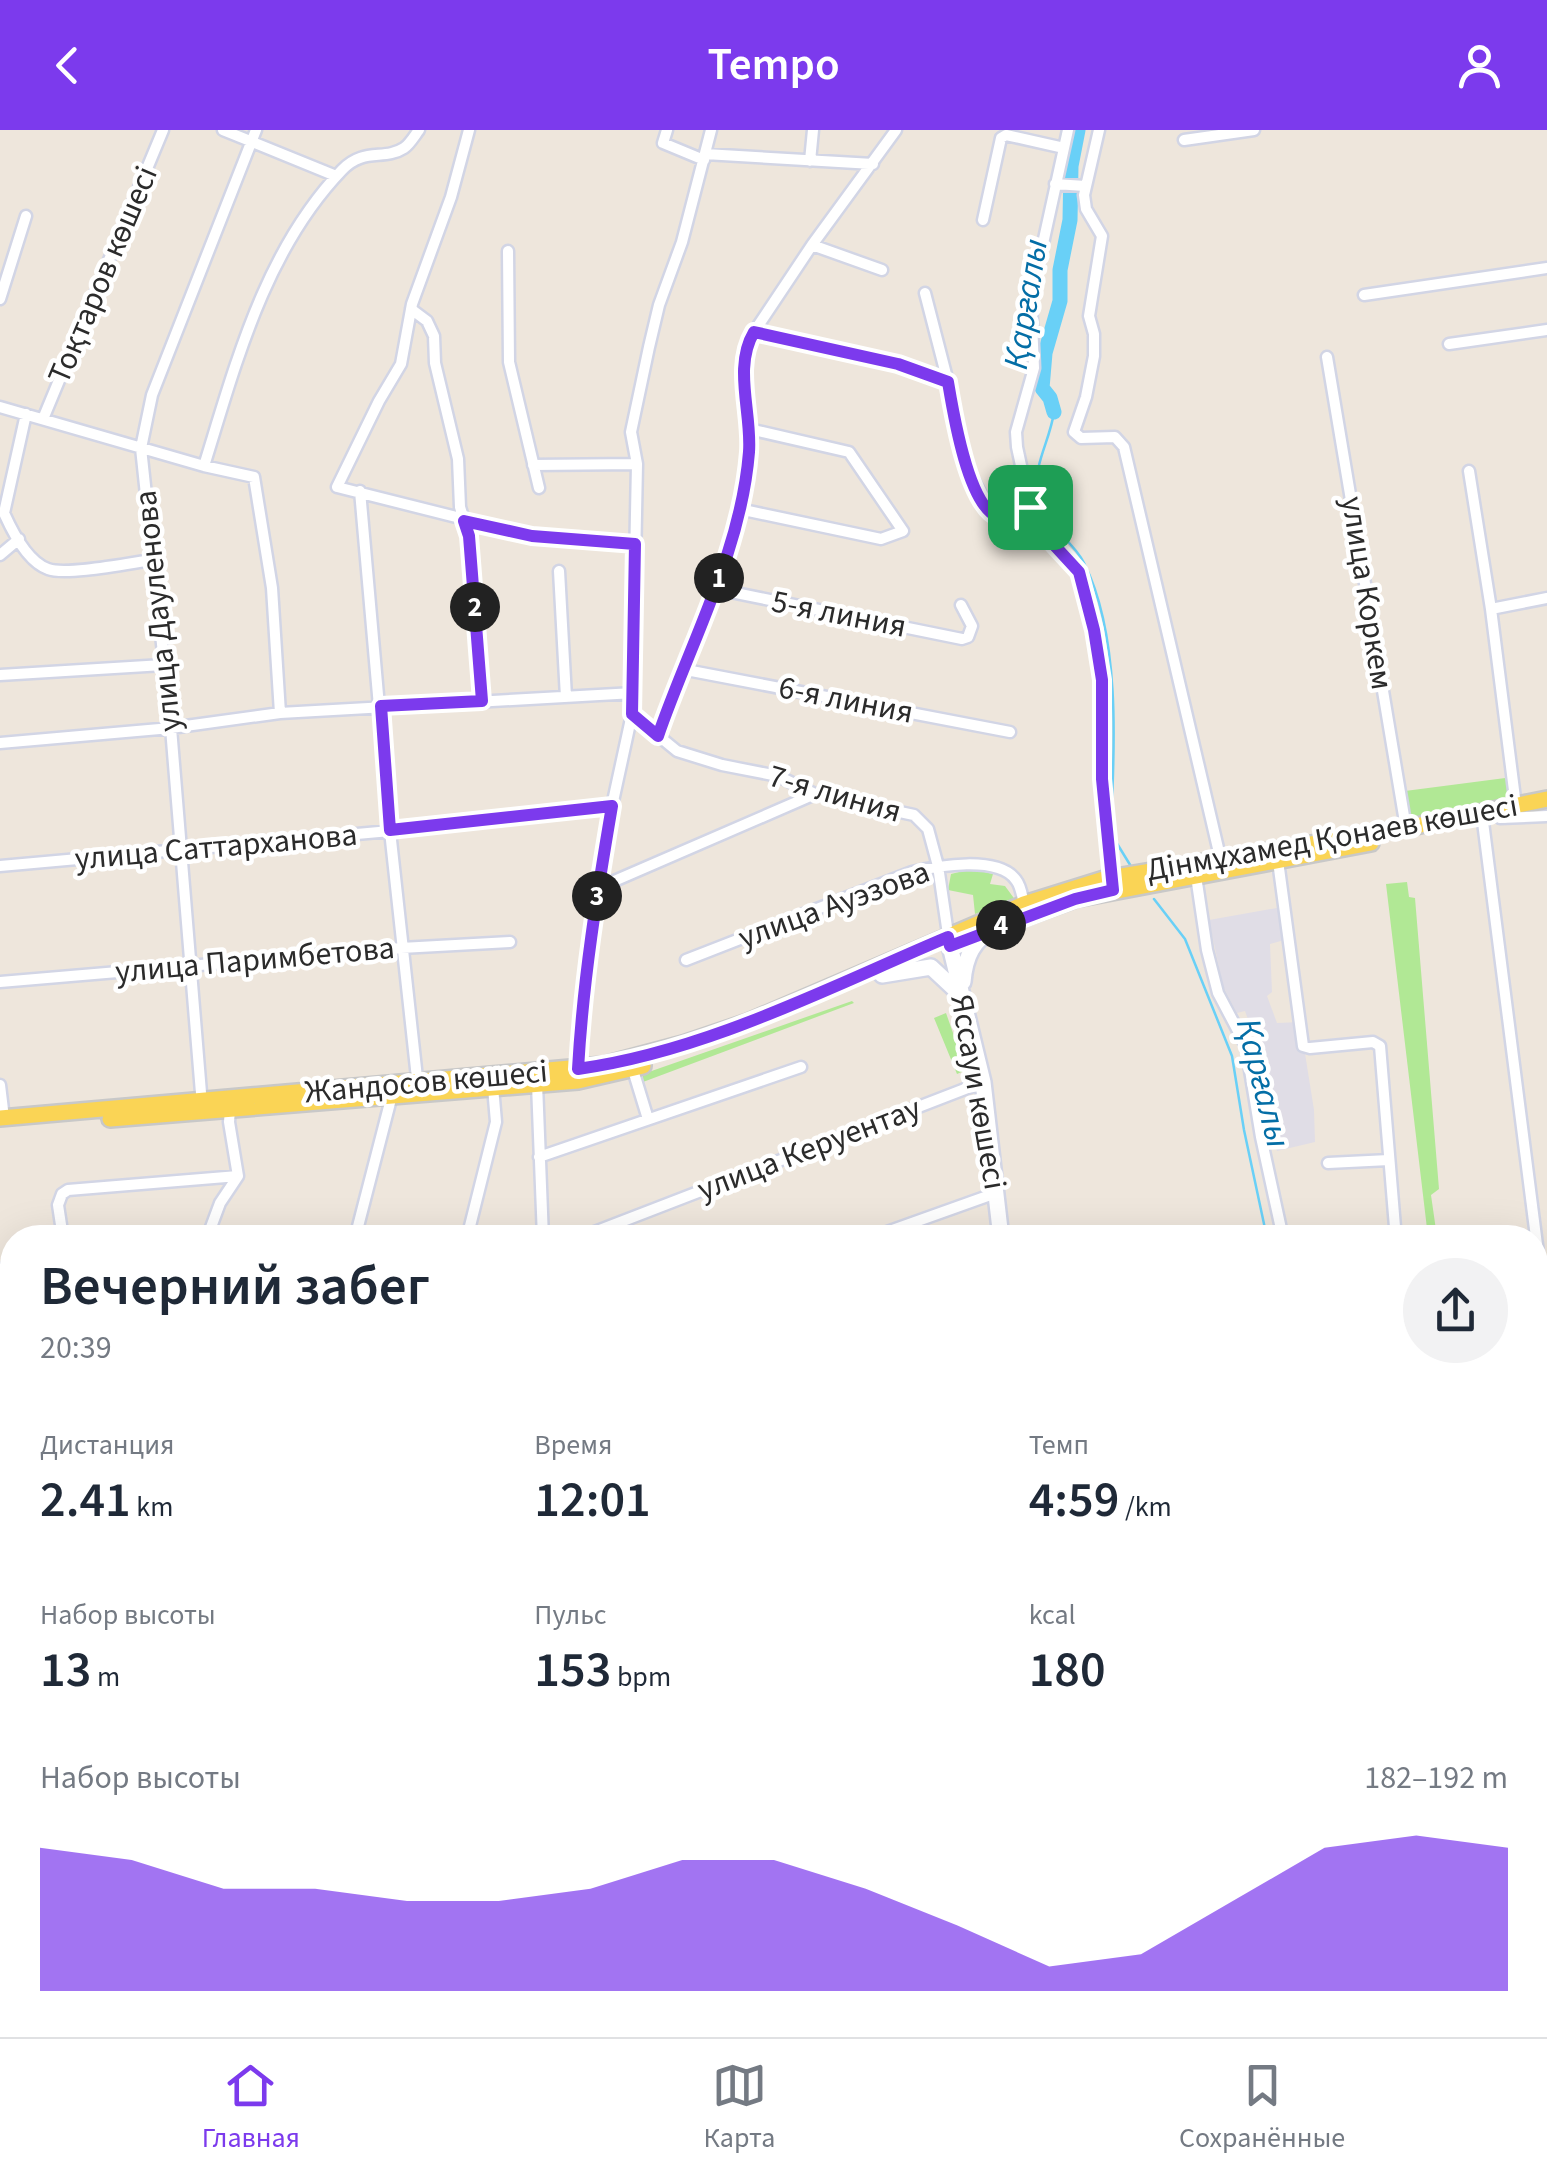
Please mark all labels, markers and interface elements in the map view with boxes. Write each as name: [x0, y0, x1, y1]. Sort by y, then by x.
text: Tempo: [707, 33, 840, 97]
icon: back: [40, 38, 95, 93]
icon: person: [1452, 38, 1507, 93]
street label: Тоқтаров көшесі: [36, 159, 170, 391]
water label: Қарғалы: [991, 235, 1061, 373]
pin: [988, 465, 1073, 550]
icon: arrive: [1003, 480, 1058, 535]
street label: улица Дауленова: [122, 488, 194, 734]
street label: улица Коркем: [1329, 493, 1405, 693]
pin: 1: [694, 553, 744, 603]
text: 1: [712, 558, 726, 598]
street label: 5-я линия: [768, 578, 910, 650]
pin: 2: [450, 582, 500, 632]
text: 2: [468, 587, 482, 627]
street label: 6-я линия: [775, 664, 917, 736]
street label: 7-я линия: [763, 753, 907, 835]
street label: Дінмұхамед Қонаев көшесі: [1143, 783, 1521, 893]
street label: улица Саттарханова: [73, 812, 359, 882]
street label: улица Ауэзова: [732, 849, 936, 961]
pin: 3: [572, 871, 622, 921]
text: 3: [590, 876, 604, 916]
pin: 4: [976, 900, 1026, 950]
text: 4: [994, 905, 1008, 945]
street label: улица Паримбетова: [113, 925, 397, 995]
street label: Яссауи көшесі: [938, 991, 1018, 1193]
water label: Қарғалы: [1223, 1013, 1303, 1153]
street label: Жандосов көшесі: [302, 1048, 550, 1116]
street label: улица Керуентау: [691, 1085, 927, 1213]
text: Вечерний забег: [40, 1248, 430, 1326]
button: share: [1403, 1258, 1508, 1363]
text: 20:39: [40, 1325, 112, 1371]
text: Дистанция: [40, 1425, 174, 1465]
text: Время: [534, 1425, 612, 1465]
text: Темп: [1029, 1425, 1089, 1465]
text: 2.41: [40, 1465, 131, 1536]
text: 12:01: [534, 1465, 651, 1536]
text: 4:59: [1029, 1465, 1119, 1536]
text: km: [131, 1487, 173, 1527]
text: /km: [1119, 1487, 1172, 1527]
text: Набор высоты: [40, 1595, 216, 1635]
text: Пульс: [534, 1595, 607, 1635]
text: kcal: [1029, 1595, 1076, 1635]
text: 13: [40, 1635, 91, 1706]
text: 153: [534, 1635, 611, 1706]
text: 180: [1029, 1635, 1106, 1706]
text: m: [91, 1657, 120, 1697]
text: bpm: [611, 1657, 671, 1697]
text: Набор высоты: [40, 1755, 241, 1801]
text: 182–192 m: [1364, 1755, 1508, 1801]
tab: Главная: [202, 2058, 300, 2158]
tab: Карта: [704, 2058, 775, 2158]
tab: Сохранённые: [1179, 2058, 1345, 2158]

